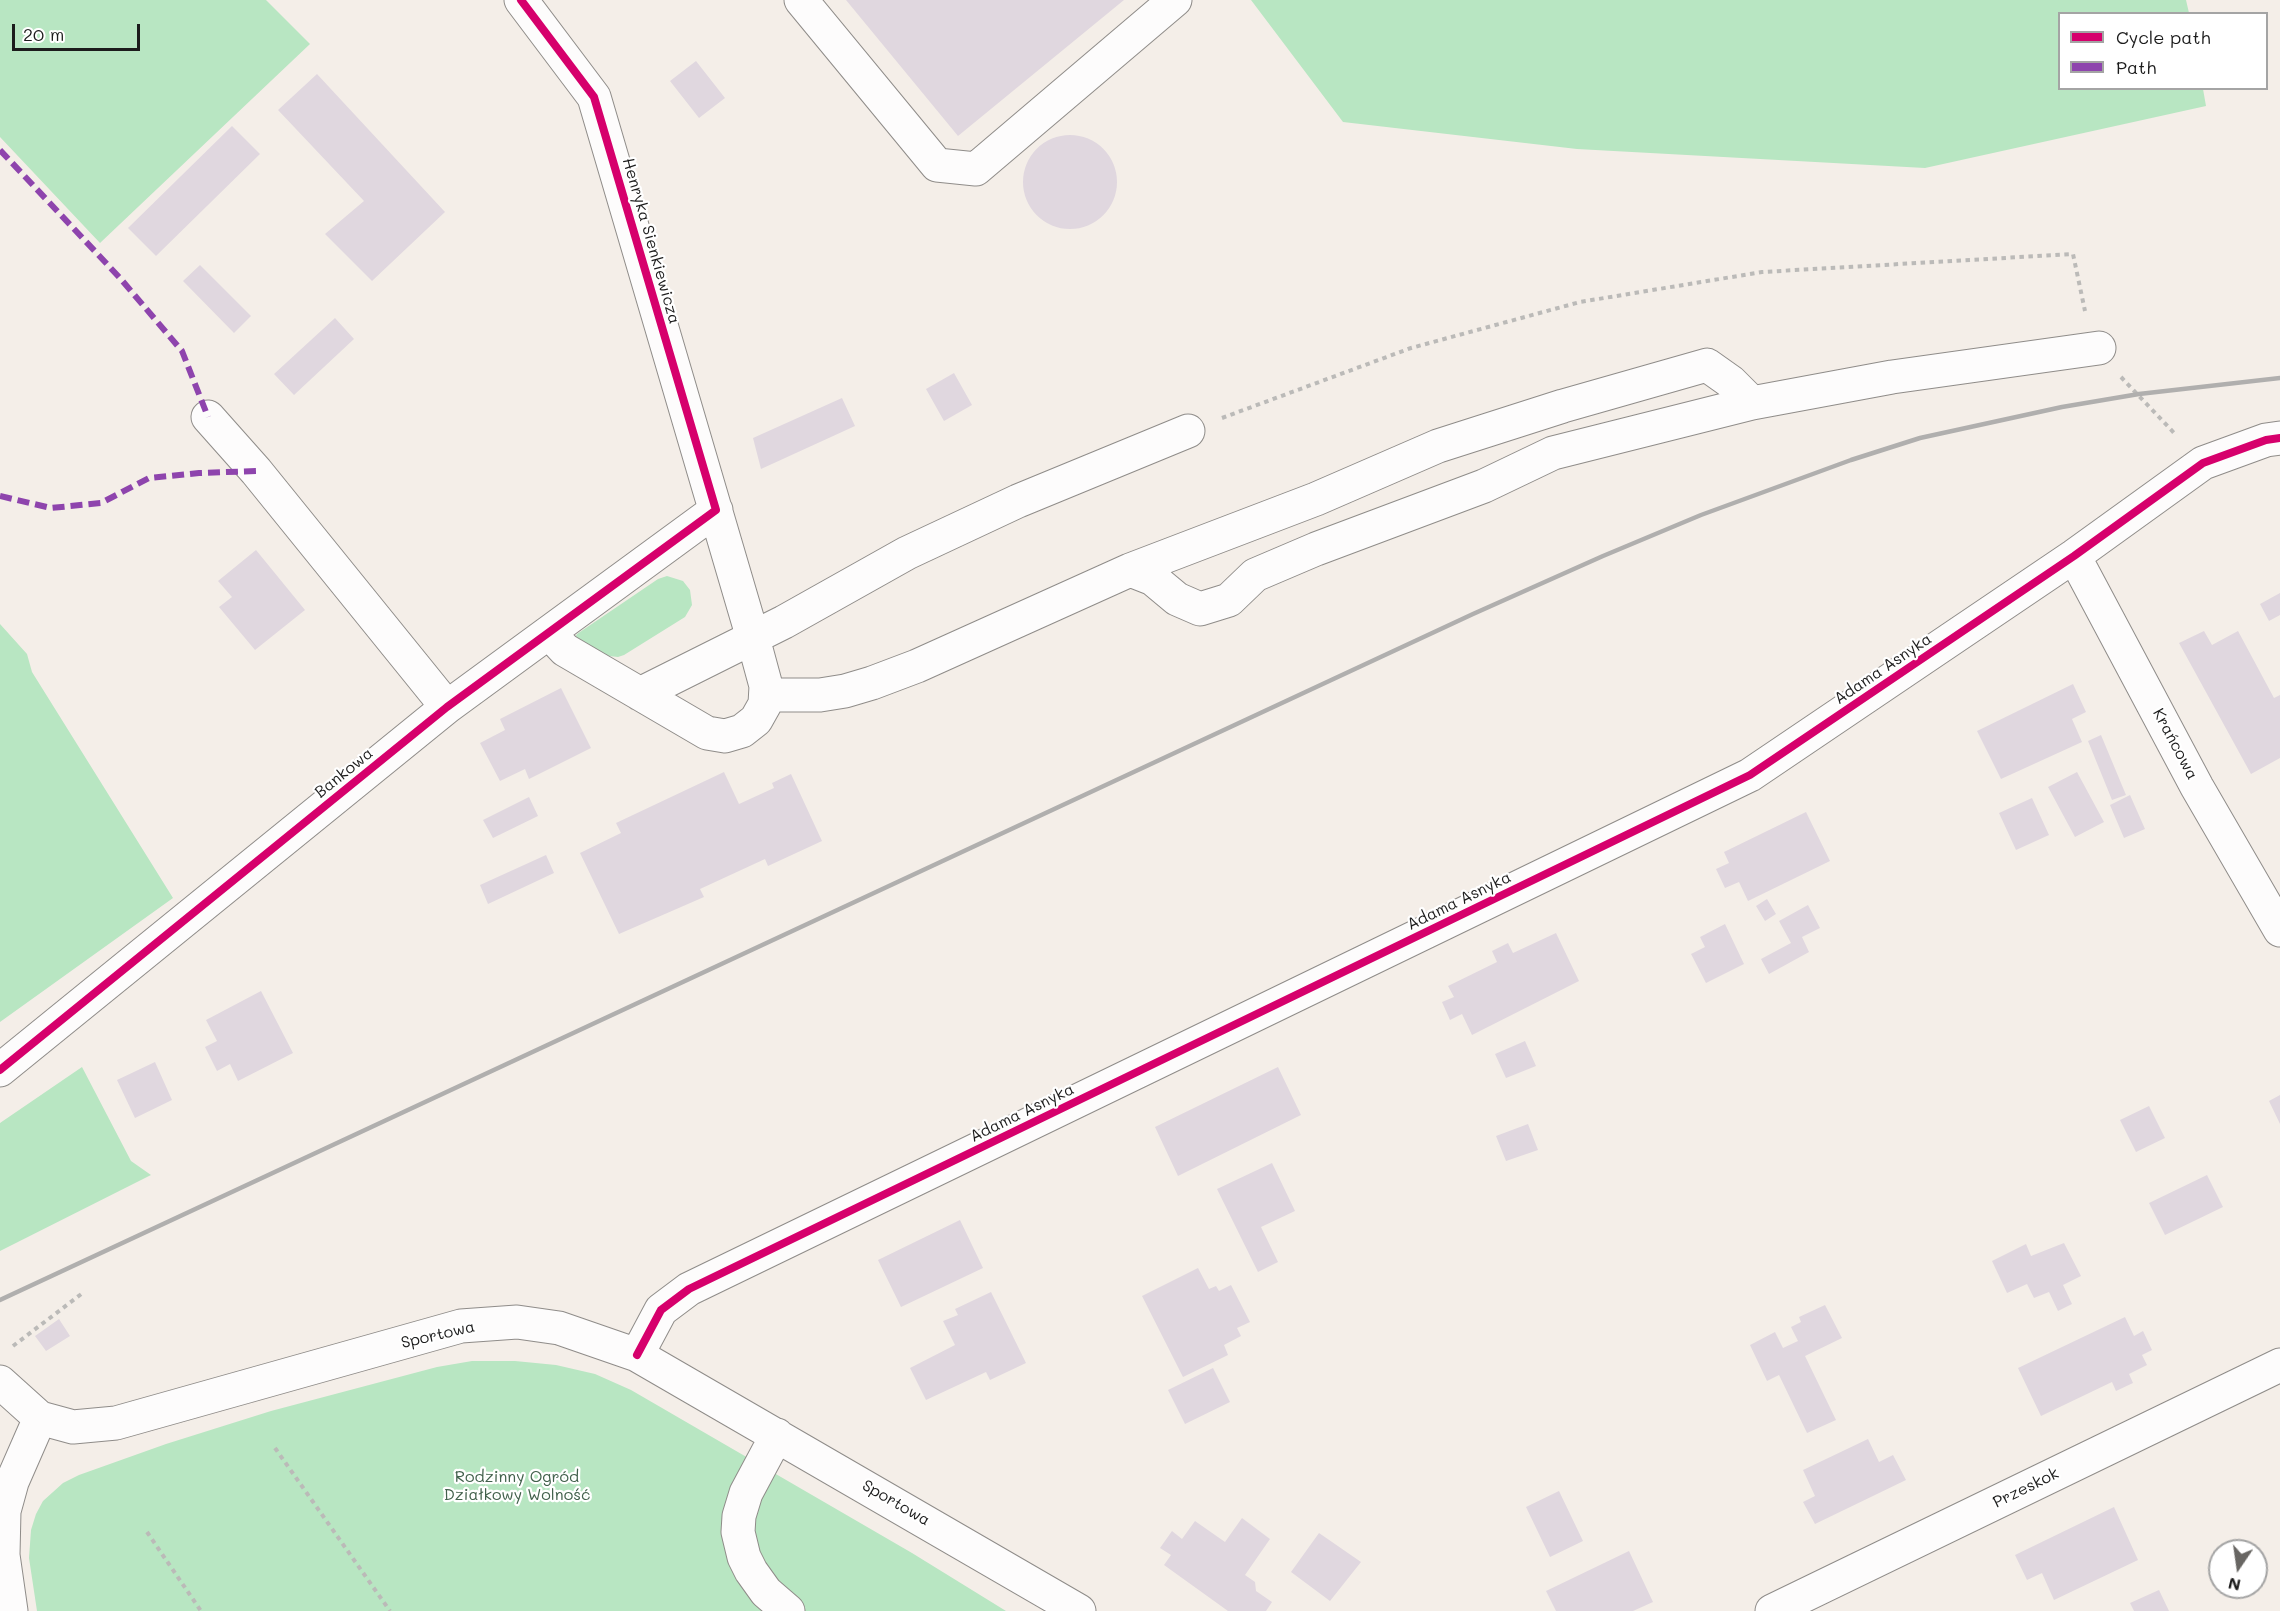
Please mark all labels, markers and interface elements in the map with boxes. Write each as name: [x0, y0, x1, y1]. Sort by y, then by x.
scale bar: [15, 12, 142, 50]
legend: [2058, 12, 2268, 90]
text: 20 m: [23, 22, 64, 46]
text: Cycle path: [2116, 25, 2211, 49]
text: Path: [2116, 55, 2156, 79]
street label: Henryka Sienkiewicza: [618, 156, 684, 326]
street label: Adama Asnyka: [1831, 629, 1935, 709]
street label: Krańcowa: [2148, 705, 2202, 783]
street label: Bankowa: [311, 744, 377, 802]
street label: Adama Asnyka: [1404, 867, 1514, 935]
street label: Adama Asnyka: [967, 1079, 1077, 1147]
street label: Sportowa: [399, 1317, 477, 1353]
street label: Przeskok: [1990, 1464, 2062, 1512]
park label: Rodzinny Ogród Działkowy Wolność: [444, 1467, 590, 1505]
street label: Sportowa: [859, 1476, 933, 1530]
north arrow: [2208, 1539, 2268, 1599]
text: N: [2226, 1573, 2243, 1597]

